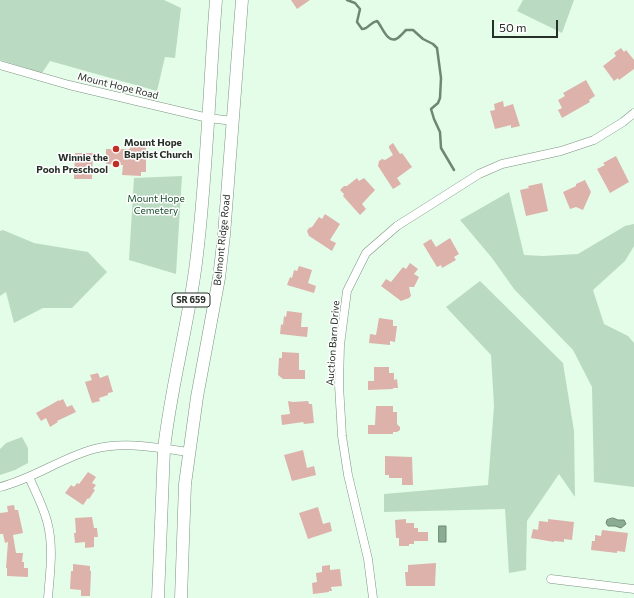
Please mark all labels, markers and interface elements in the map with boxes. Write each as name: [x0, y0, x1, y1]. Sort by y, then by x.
scale bar: [494, 12, 560, 38]
text: 50 m: [499, 20, 527, 34]
street label: Mount Hope Road: [76, 70, 160, 102]
place label: Mount Hope Baptist Church: [124, 137, 192, 160]
marker: Mount Hope Baptist Church: [111, 144, 121, 154]
place label: Winnie the Pooh Preschool: [36, 152, 108, 176]
marker: Winnie the Pooh Preschool: [111, 159, 121, 169]
park label: Mount Hope Cemetery: [127, 193, 185, 216]
street label: Belmont Ridge Road: [211, 194, 233, 286]
road number: SR 659: [172, 293, 210, 307]
street label: Auction Barn Drive: [324, 300, 342, 386]

